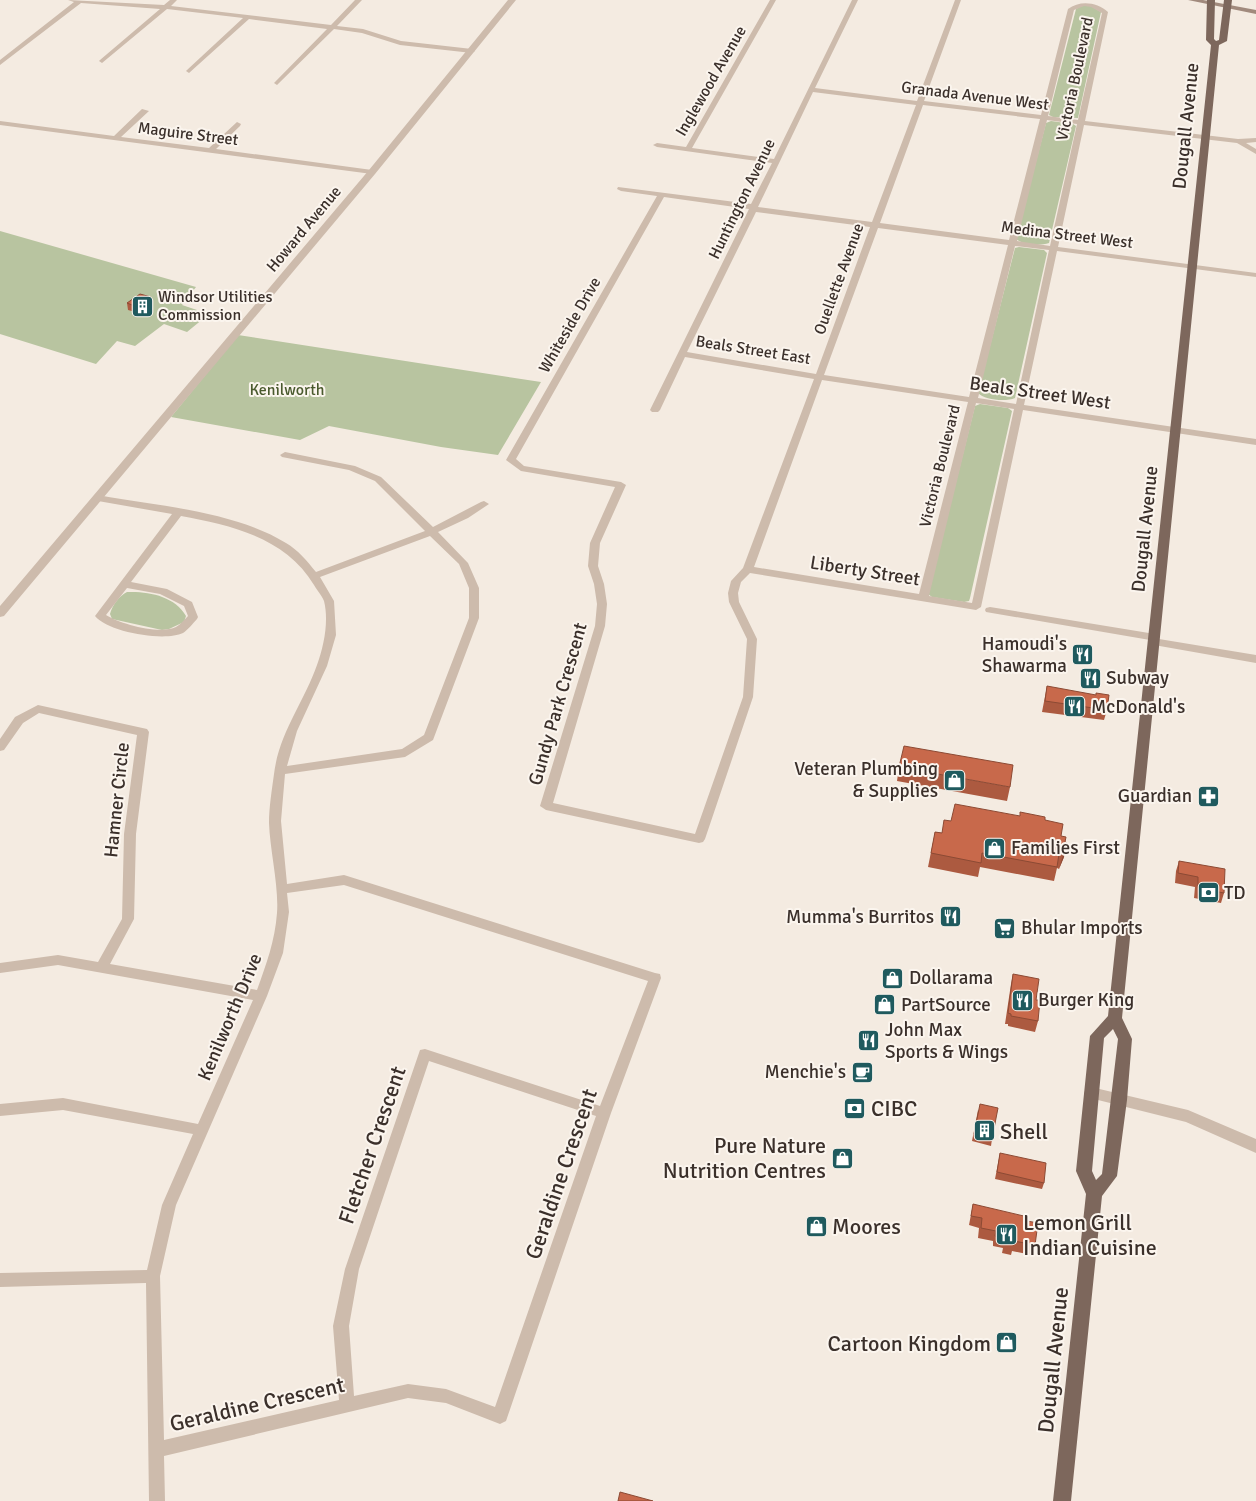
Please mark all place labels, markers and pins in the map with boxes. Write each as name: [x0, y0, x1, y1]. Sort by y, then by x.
place label: Windsor Utilities Commission: [158, 287, 273, 325]
building icon: Windsor Utilities Commission: [130, 294, 154, 318]
place label: Hamoudi's Shawarma: [982, 632, 1067, 678]
restaurant icon: Hamoudi's Shawarma: [1071, 643, 1095, 667]
restaurant icon: Subway: [1078, 666, 1102, 690]
place label: Subway: [1106, 666, 1169, 690]
restaurant icon: McDonald's: [1063, 695, 1087, 719]
place label: McDonald's: [1091, 695, 1185, 719]
place label: Veteran Plumbing & Supplies: [794, 757, 938, 803]
shop icon: Veteran Plumbing & Supplies: [942, 768, 966, 792]
place label: Guardian: [1118, 784, 1192, 808]
pharmacy icon: Guardian: [1196, 784, 1220, 808]
shop icon: Families First: [983, 836, 1007, 860]
place label: Families First: [1011, 836, 1120, 860]
bank icon: TD: [1196, 881, 1220, 905]
place label: TD: [1224, 881, 1246, 905]
place label: Mumma's Burritos: [786, 905, 934, 929]
restaurant icon: Mumma's Burritos: [938, 905, 962, 929]
supermarket icon: Bhular Imports: [993, 916, 1017, 940]
place label: Bhular Imports: [1021, 916, 1143, 940]
shop icon: Dollarama: [881, 966, 905, 990]
place label: Dollarama: [909, 966, 993, 990]
restaurant icon: Burger King: [1010, 988, 1034, 1012]
place label: Burger King: [1038, 988, 1134, 1012]
shop icon: PartSource: [873, 993, 897, 1017]
place label: PartSource: [901, 993, 991, 1017]
place label: John Max Sports & Wings: [885, 1018, 1008, 1064]
restaurant icon: John Max Sports & Wings: [857, 1029, 881, 1053]
place label: Menchie's: [765, 1060, 846, 1084]
cafe icon: Menchie's: [850, 1060, 874, 1084]
place label: CIBC: [871, 1095, 917, 1122]
bank icon: CIBC: [843, 1096, 867, 1120]
place label: Shell: [1000, 1118, 1048, 1145]
building icon: Shell: [972, 1119, 996, 1143]
place label: Pure Nature Nutrition Centres: [663, 1132, 826, 1184]
shop icon: Pure Nature Nutrition Centres: [830, 1146, 854, 1170]
place label: Lemon Grill Indian Cuisine: [1023, 1209, 1157, 1261]
place label: Moores: [832, 1213, 901, 1240]
shop icon: Moores: [804, 1214, 828, 1238]
restaurant icon: Lemon Grill Indian Cuisine: [995, 1223, 1019, 1247]
place label: Cartoon Kingdom: [828, 1330, 991, 1357]
shop icon: Cartoon Kingdom: [995, 1331, 1019, 1355]

